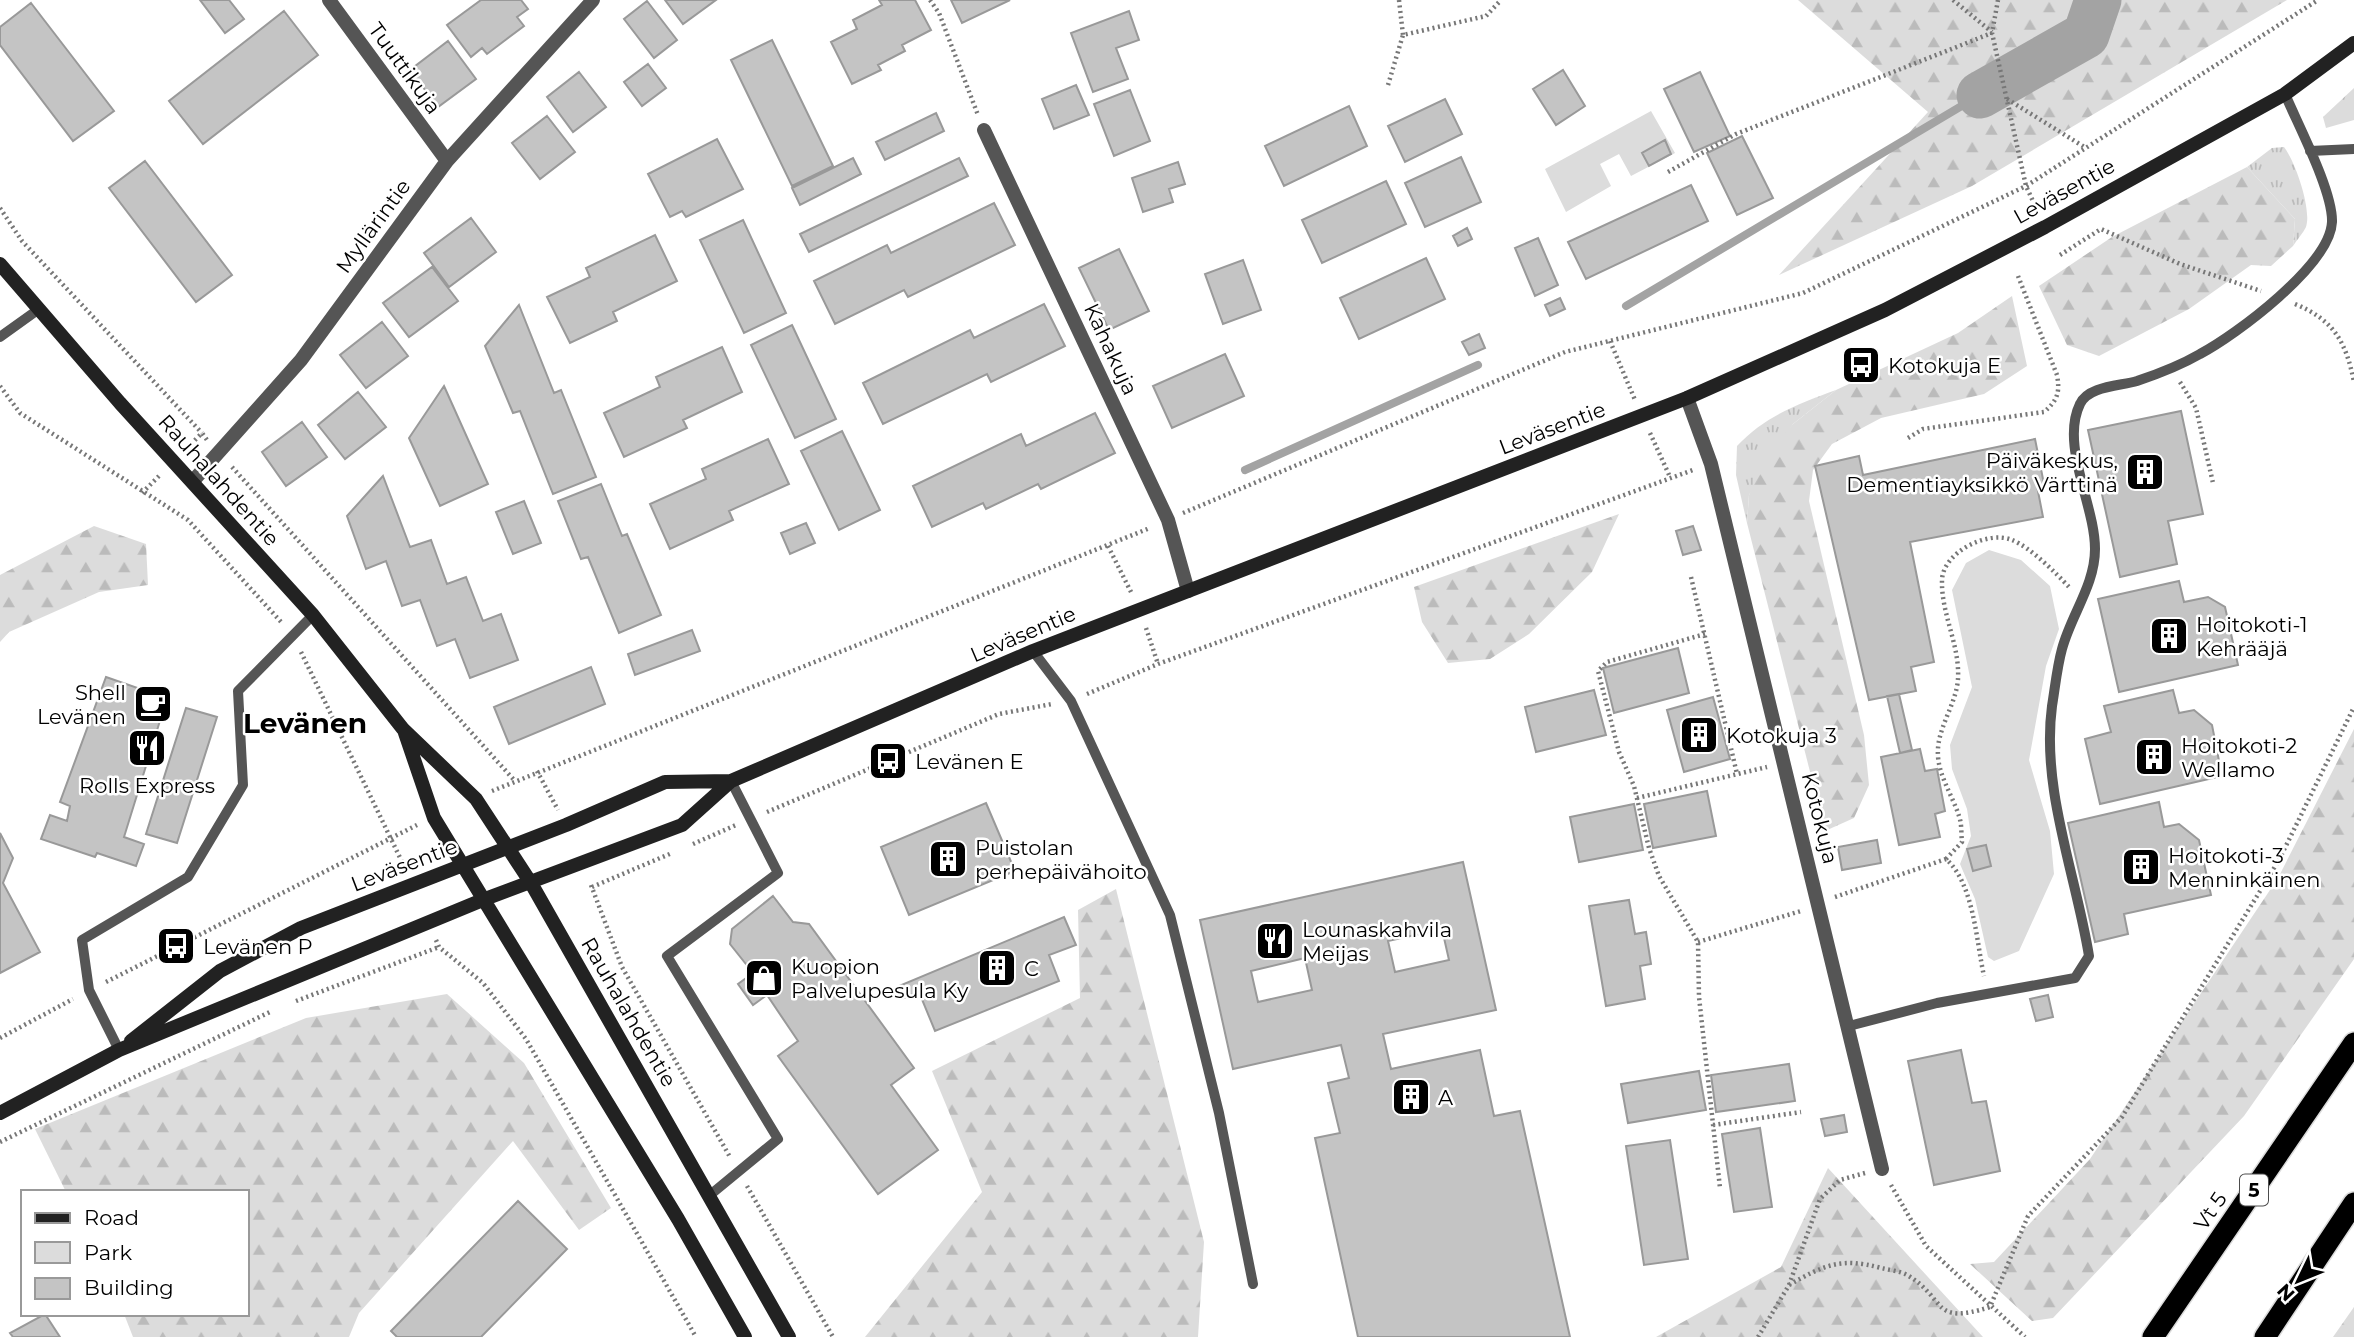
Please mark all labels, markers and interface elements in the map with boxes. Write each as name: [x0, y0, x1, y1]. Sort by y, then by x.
street label: Tuuttikuja: [363, 17, 447, 119]
street label: Leväsentie: [2009, 153, 2119, 229]
street label: Myllärintie: [331, 174, 415, 278]
street label: Kahakuja: [1079, 299, 1143, 399]
bus stop icon: Kotokuja E: [1840, 344, 1882, 386]
place label: Kotokuja E: [1888, 353, 2001, 378]
street label: Leväsentie: [1495, 396, 1609, 460]
street label: Rauhalahdentie: [153, 409, 285, 551]
place label: Päiväkeskus, Dementiayksikkö Värttinä: [1846, 448, 2118, 497]
building icon: Päiväkeskus, Dementiayksikkö Värttinä: [2124, 451, 2166, 493]
street label: Leväsentie: [967, 601, 1079, 667]
place label: Hoitokoti-1 Kehrääjä: [2196, 612, 2308, 661]
building icon: Hoitokoti-1 Kehrääjä: [2148, 615, 2190, 657]
place label: Shell Levänen: [37, 680, 126, 729]
cafe icon: Shell Levänen: [132, 683, 174, 725]
district label: Levänen: [243, 706, 367, 740]
building icon: Kotokuja 3: [1678, 714, 1720, 756]
place label: Kotokuja 3: [1726, 723, 1837, 748]
restaurant icon: Rolls Express: [126, 727, 168, 769]
place label: Hoitokoti-2 Wellamo: [2181, 733, 2297, 782]
building icon: Hoitokoti-2 Wellamo: [2133, 736, 2175, 778]
bus stop icon: Levänen E: [867, 740, 909, 782]
place label: Levänen E: [915, 749, 1024, 774]
street label: Kotokuja: [1797, 770, 1843, 866]
place label: Rolls Express: [79, 773, 215, 798]
street label: Leväsentie: [347, 833, 461, 897]
place label: Puistolan perhepäivähoito: [975, 835, 1147, 884]
building icon: Puistolan perhepäivähoito: [927, 838, 969, 880]
place label: Hoitokoti-3 Menninkäinen: [2168, 843, 2320, 892]
building icon: Hoitokoti-3 Menninkäinen: [2120, 846, 2162, 888]
place label: Lounaskahvila Meijas: [1302, 917, 1452, 966]
restaurant icon: Lounaskahvila Meijas: [1254, 920, 1296, 962]
bus stop icon: Levänen P: [155, 925, 197, 967]
street label: Rauhalahdentie: [576, 933, 682, 1091]
place label: Levänen P: [203, 934, 313, 959]
building icon: C: [976, 947, 1018, 989]
place label: Kuopion Palvelupesula Ky: [791, 954, 969, 1003]
place label: C: [1024, 956, 1039, 981]
shop icon: Kuopion Palvelupesula Ky: [743, 957, 785, 999]
building icon: A: [1390, 1076, 1432, 1118]
place label: A: [1438, 1085, 1454, 1110]
road number: 5: [2240, 1174, 2268, 1206]
street label: Vt 5: [2188, 1187, 2232, 1235]
legend: [21, 1190, 248, 1316]
text: Road: [84, 1205, 139, 1230]
text: Park: [84, 1240, 132, 1265]
north arrow: [2263, 1246, 2333, 1316]
text: Building: [84, 1275, 174, 1300]
text: N: [2272, 1279, 2300, 1306]

